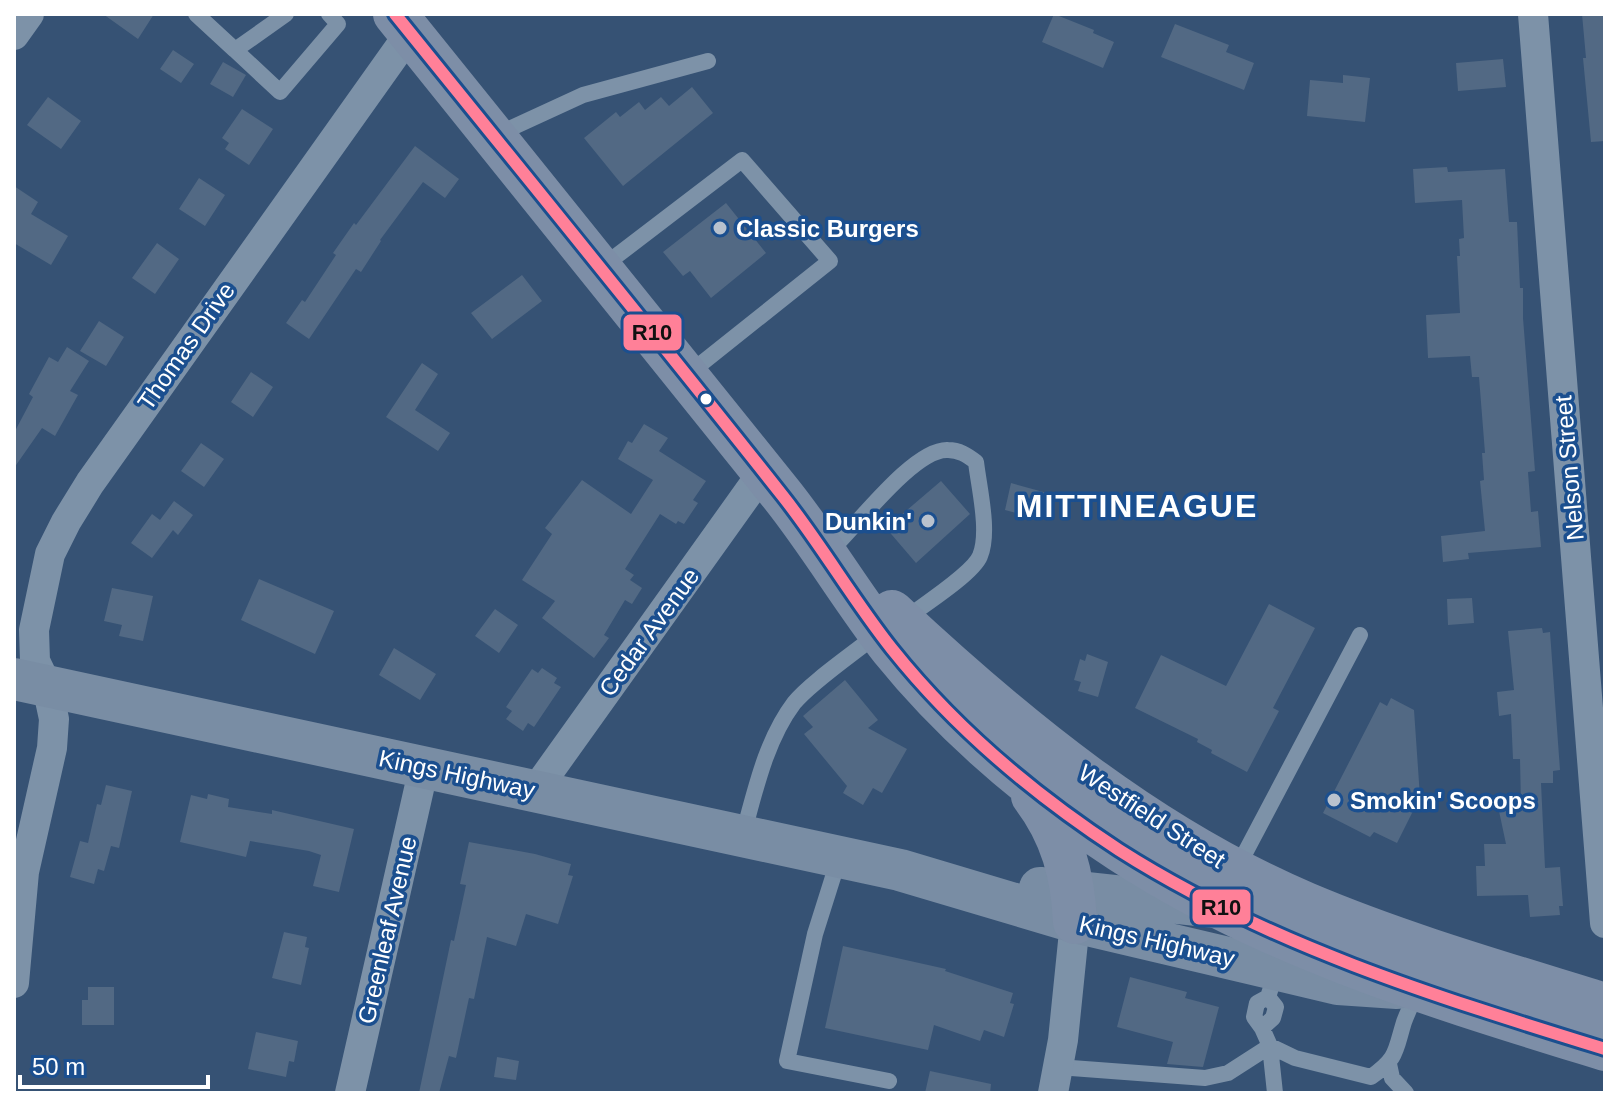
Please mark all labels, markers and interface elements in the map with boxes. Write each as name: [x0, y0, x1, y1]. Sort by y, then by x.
place label: Classic Burgers: [736, 215, 919, 242]
marker: Classic Burgers: [711, 219, 729, 237]
street label: Thomas Drive: [132, 277, 240, 415]
line badge: R10: [622, 313, 683, 352]
text: R10: [632, 320, 672, 345]
unlabelled marker: [698, 391, 714, 407]
street label: Nelson Street: [1549, 394, 1589, 542]
district label: MITTINEAGUE: [1016, 488, 1258, 524]
place label: Dunkin': [825, 508, 912, 535]
marker: Dunkin': [919, 512, 937, 530]
street label: Cedar Avenue: [593, 563, 705, 701]
street label: Kings Highway: [377, 744, 537, 804]
street label: Westfield Street: [1074, 759, 1230, 874]
place label: Smokin' Scoops: [1350, 787, 1536, 814]
marker: Smokin' Scoops: [1325, 791, 1343, 809]
street label: Greenleaf Avenue: [352, 834, 422, 1026]
line badge: R10: [1191, 888, 1252, 926]
text: R10: [1201, 895, 1241, 920]
street label: Kings Highway: [1077, 910, 1237, 972]
scale bar: [20, 1039, 208, 1089]
text: 50 m: [32, 1053, 85, 1080]

